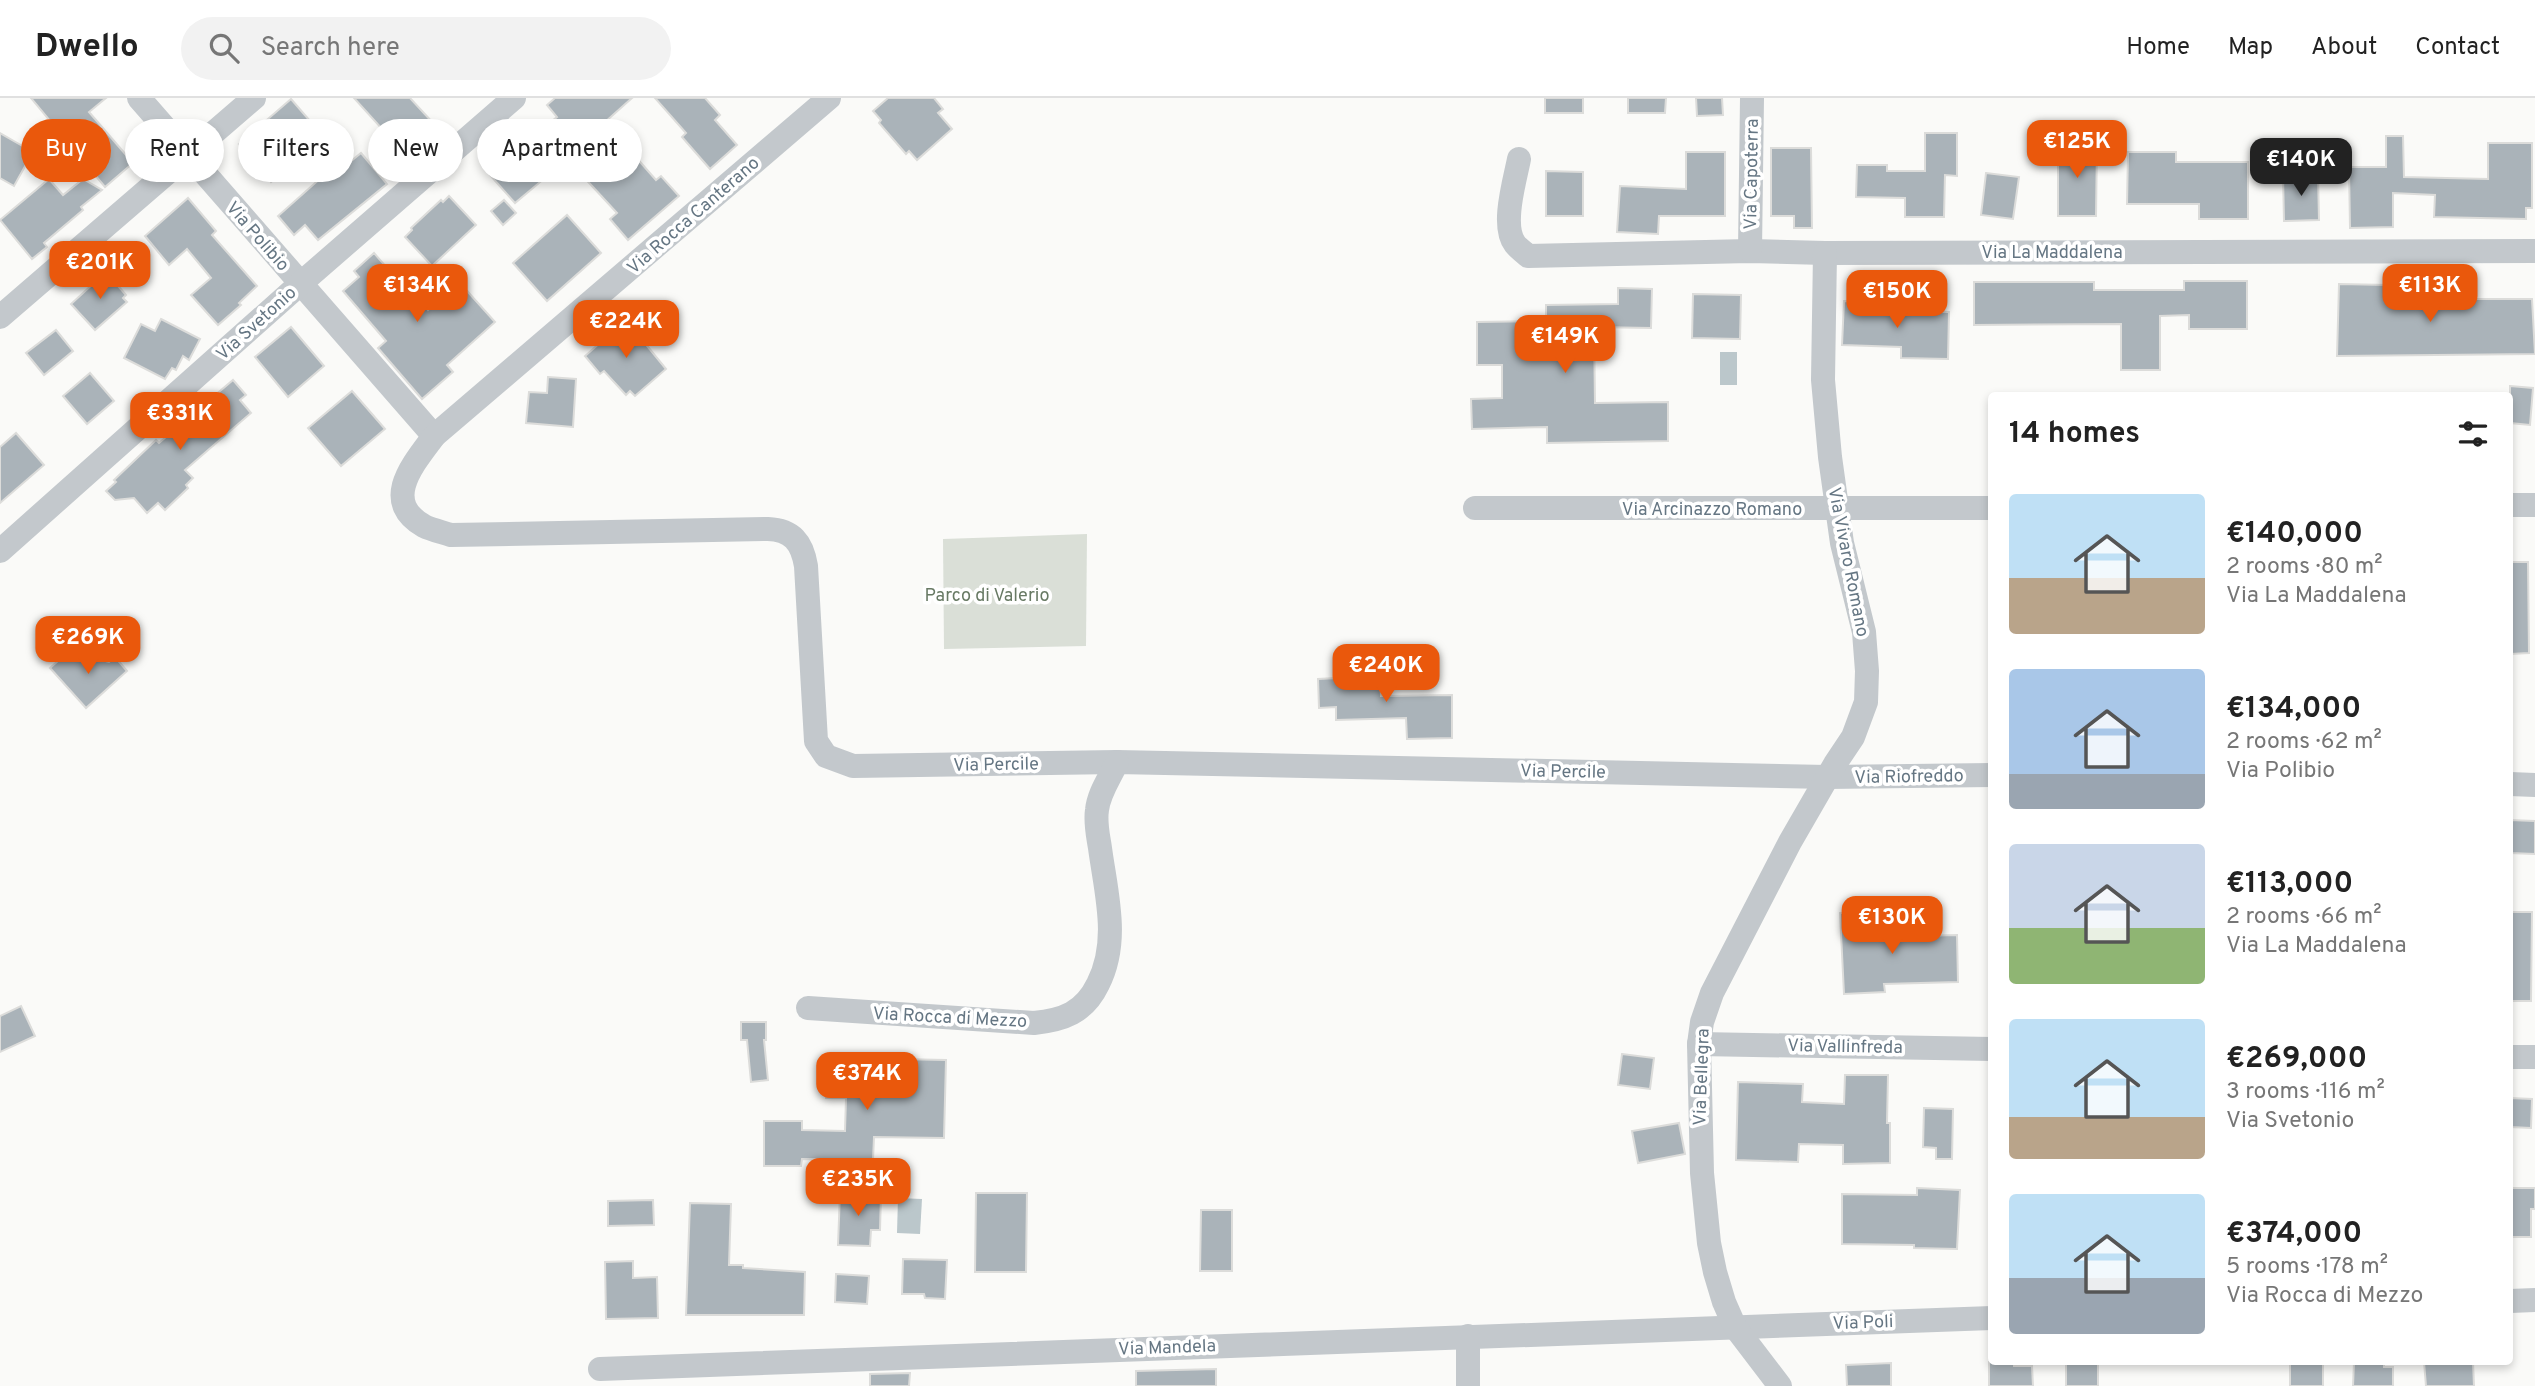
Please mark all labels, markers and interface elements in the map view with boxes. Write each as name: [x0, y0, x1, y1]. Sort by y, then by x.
search box: [181, 17, 671, 80]
text: Dwello: [35, 27, 139, 69]
icon: search: [205, 29, 243, 67]
text: Search here: [261, 32, 400, 65]
text: Home: [2126, 33, 2190, 63]
text: Map: [2228, 33, 2273, 63]
text: About: [2311, 33, 2377, 63]
text: Contact: [2415, 33, 2500, 63]
street label: Via Capoterra: [1740, 118, 1765, 230]
chip: Buy: [21, 119, 111, 182]
chip: Rent: [125, 119, 224, 182]
chip: Filters: [238, 119, 354, 182]
chip: New: [368, 119, 463, 182]
chip: Apartment: [477, 119, 642, 182]
pin: €125K: [2028, 120, 2126, 180]
text: €125K: [2043, 128, 2111, 157]
pin: €140K: [2252, 139, 2350, 198]
text: €140K: [2266, 146, 2336, 175]
street label: Via Rocca Canterano: [623, 152, 765, 280]
street label: Via Polibio: [220, 197, 294, 277]
pin: €201K: [51, 242, 149, 301]
street label: Via La Maddalena: [1981, 242, 2123, 265]
text: €201K: [65, 249, 135, 278]
pin: €134K: [368, 264, 466, 324]
pin: €113K: [2381, 264, 2479, 324]
pin: €150K: [1848, 271, 1946, 330]
text: €134K: [383, 272, 451, 301]
text: €113K: [2399, 272, 2462, 301]
text: €150K: [1862, 278, 1932, 307]
street label: Via Svetonio: [212, 282, 302, 366]
pin: €224K: [577, 300, 675, 360]
text: €224K: [589, 308, 663, 337]
pin: €149K: [1516, 316, 1614, 375]
text: €149K: [1530, 323, 1600, 352]
pin: €331K: [131, 392, 229, 452]
text: €331K: [146, 400, 214, 429]
icon: filters: [2454, 415, 2492, 453]
text: 14 homes: [2009, 416, 2140, 453]
street label: Via Vivaro Romano: [1822, 486, 1873, 639]
street label: Via Arcinazzo Romano: [1622, 499, 1802, 522]
text: €140,000: [2226, 516, 2363, 553]
icon: home: [2065, 522, 2149, 606]
text: 2 rooms · 80 m²: [2226, 553, 2383, 582]
text: Via La Maddalena: [2226, 582, 2407, 611]
park label: Parco di Valerio: [925, 585, 1049, 608]
pin: €269K: [39, 616, 137, 676]
text: €269K: [51, 624, 125, 653]
pin: €240K: [1337, 644, 1435, 704]
text: €240K: [1349, 652, 1423, 681]
text: €134,000: [2226, 691, 2361, 728]
icon: home: [2065, 697, 2149, 781]
text: 2 rooms · 62 m²: [2226, 728, 2382, 757]
street label: Via Percile: [953, 753, 1039, 778]
text: Via Polibio: [2226, 757, 2335, 786]
street label: Via Percile: [1520, 760, 1606, 785]
street label: Via Riofreddo: [1854, 765, 1964, 790]
text: €113,000: [2226, 866, 2353, 903]
icon: home: [2065, 872, 2149, 956]
pin: €130K: [1843, 896, 1941, 956]
text: 2 rooms · 66 m²: [2226, 903, 2382, 932]
text: €130K: [1858, 904, 1926, 933]
text: Via La Maddalena: [2226, 932, 2407, 961]
street label: Via Rocca di Mezzo: [872, 1003, 1028, 1034]
street label: Via Bellegra: [1689, 1028, 1716, 1126]
street label: Via Vallinfreda: [1787, 1035, 1903, 1060]
text: €269,000: [2226, 1041, 2367, 1078]
icon: home: [2065, 1047, 2149, 1131]
pin: €374K: [818, 1052, 916, 1112]
text: €374K: [832, 1060, 902, 1089]
text: 3 rooms · 116 m²: [2226, 1078, 2385, 1107]
text: Via Svetonio: [2226, 1107, 2354, 1136]
pin: €235K: [809, 1158, 907, 1218]
text: €235K: [822, 1166, 894, 1195]
text: €374,000: [2226, 1216, 2362, 1253]
icon: home: [2065, 1222, 2149, 1306]
text: 5 rooms · 178 m²: [2226, 1253, 2388, 1282]
text: Via Rocca di Mezzo: [2226, 1282, 2423, 1311]
street label: Via Poli: [1832, 1311, 1894, 1336]
street label: Via Mandela: [1118, 1335, 1216, 1362]

